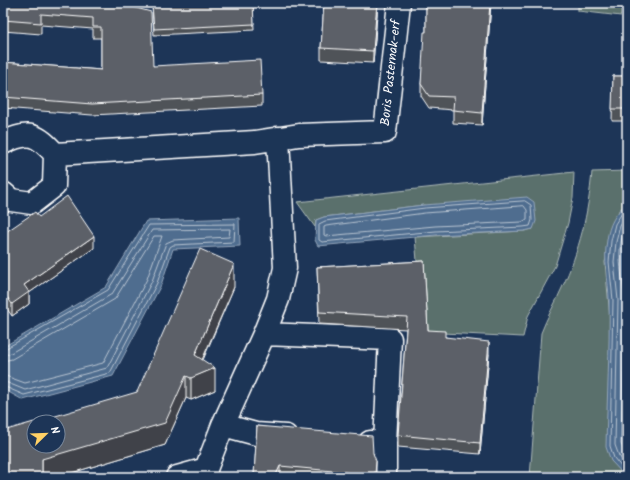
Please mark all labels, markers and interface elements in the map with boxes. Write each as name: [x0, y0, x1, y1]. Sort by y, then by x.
street label: Boris Pasternak-erf: [375, 18, 407, 127]
north arrow: [26, 414, 66, 454]
text: N: [45, 424, 64, 437]

